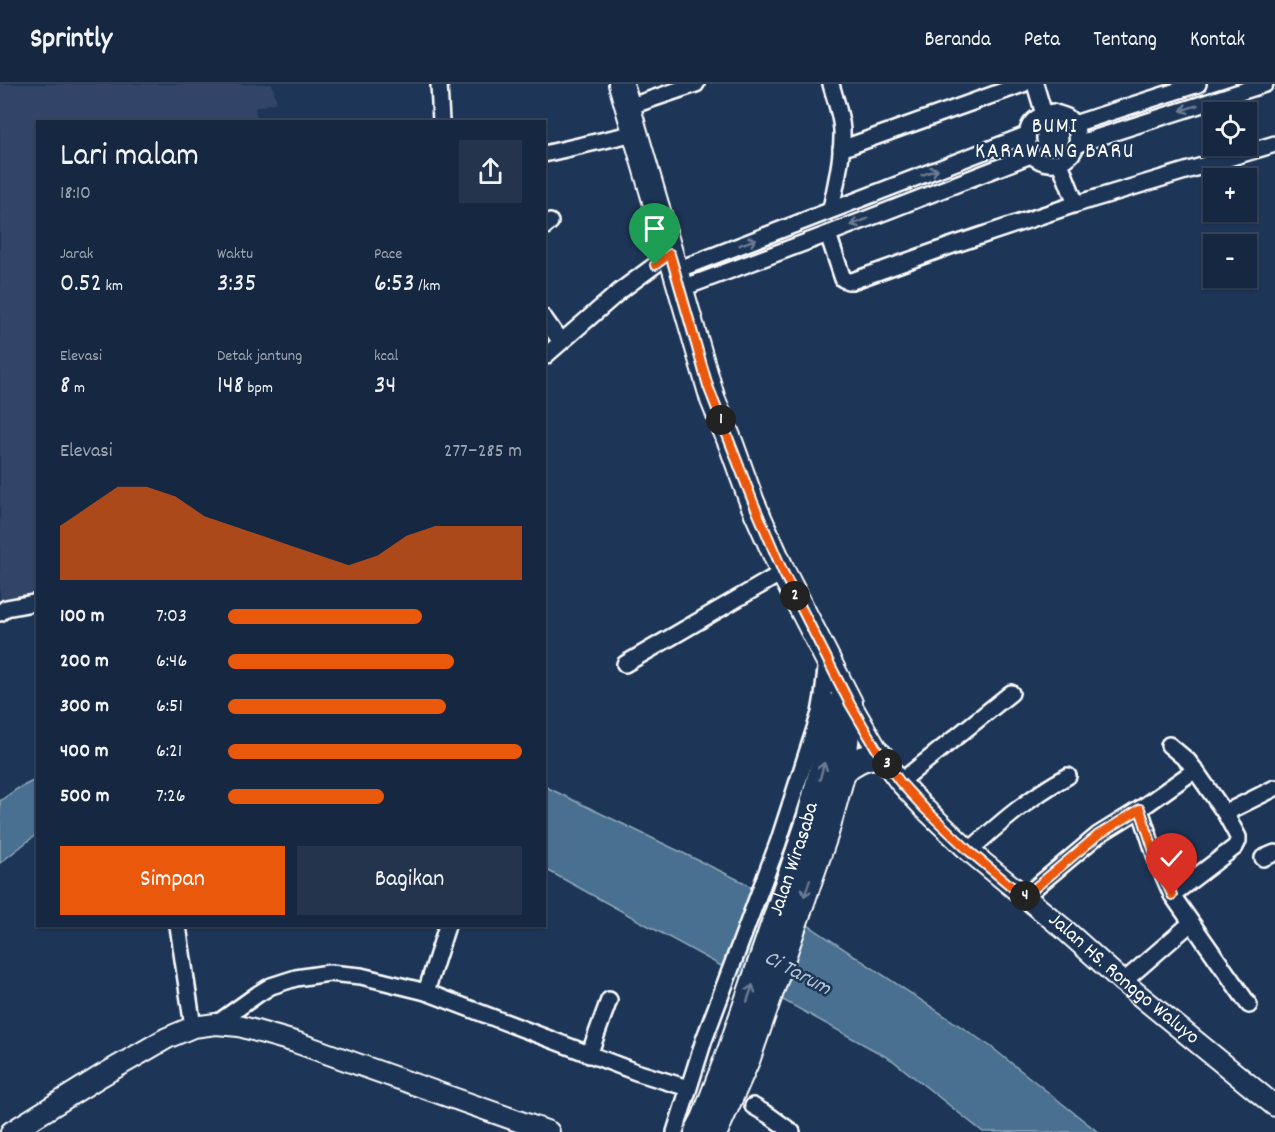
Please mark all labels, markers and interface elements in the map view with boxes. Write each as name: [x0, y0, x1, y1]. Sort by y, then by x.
text: Sprintly: [30, 21, 112, 61]
text: Beranda: [925, 26, 991, 56]
text: Peta: [1024, 26, 1060, 56]
text: Tentang: [1093, 26, 1157, 56]
text: Kontak: [1190, 26, 1245, 56]
map controls: [1203, 102, 1257, 288]
button: locate: [1203, 102, 1257, 156]
one-way arrow: [1180, 103, 1199, 114]
district label: BUMI KARAWANG BARU: [975, 112, 1135, 168]
text: Lari malam: [60, 134, 199, 181]
button: share: [459, 140, 522, 203]
one-way arrow: [921, 165, 939, 176]
button: +: [1203, 168, 1257, 222]
text: 18:10: [60, 180, 91, 208]
pin: [629, 203, 680, 265]
icon: arrive: [638, 212, 671, 245]
one-way arrow: [850, 217, 868, 228]
button: −: [1203, 234, 1257, 288]
one-way arrow: [739, 236, 757, 247]
text: Jarak: [60, 243, 93, 266]
text: Waktu: [217, 243, 253, 266]
text: Pace: [374, 243, 402, 266]
text: 0.52: [60, 266, 102, 303]
text: 3:35: [217, 266, 256, 303]
text: 6:53: [374, 266, 415, 303]
text: km: [102, 275, 123, 298]
text: /km: [415, 275, 440, 298]
text: Elevasi: [60, 345, 102, 368]
text: Detak jantung: [217, 345, 302, 368]
text: kcal: [374, 345, 398, 368]
text: 8: [60, 368, 70, 405]
text: 148: [217, 368, 244, 405]
text: 34: [374, 368, 396, 405]
text: m: [70, 377, 85, 400]
text: bpm: [244, 377, 273, 400]
pin: 1: [706, 405, 736, 435]
text: 1: [719, 408, 723, 431]
text: Elevasi: [60, 438, 112, 466]
text: 277–285 m: [444, 438, 522, 466]
pin: 2: [780, 581, 810, 611]
text: 2: [792, 584, 799, 607]
text: 100 m: [60, 603, 105, 631]
text: 7:03: [156, 603, 187, 631]
text: 200 m: [60, 648, 109, 676]
text: 6:46: [156, 648, 187, 676]
text: 300 m: [60, 693, 109, 721]
text: 6:51: [156, 693, 183, 721]
text: 400 m: [60, 738, 108, 766]
text: 6:21: [156, 738, 182, 766]
pin: 3: [872, 749, 902, 779]
text: 3: [883, 752, 891, 775]
one-way arrow: [816, 761, 828, 780]
text: 500 m: [60, 783, 109, 811]
text: 7:26: [156, 783, 186, 811]
street label: Jalan Wirasaba: [762, 798, 828, 920]
pin: [1146, 833, 1197, 895]
icon: check: [1155, 842, 1188, 875]
button: Simpan: [60, 846, 285, 915]
button: Bagikan: [297, 846, 522, 915]
one-way arrow: [800, 878, 811, 897]
pin: 4: [1010, 881, 1040, 911]
text: 4: [1022, 884, 1028, 907]
street label: Jalan HS. Ronggo Waluyo: [1041, 906, 1205, 1053]
water label: Ci Tarum: [758, 943, 837, 1005]
one-way arrow: [746, 984, 757, 1003]

